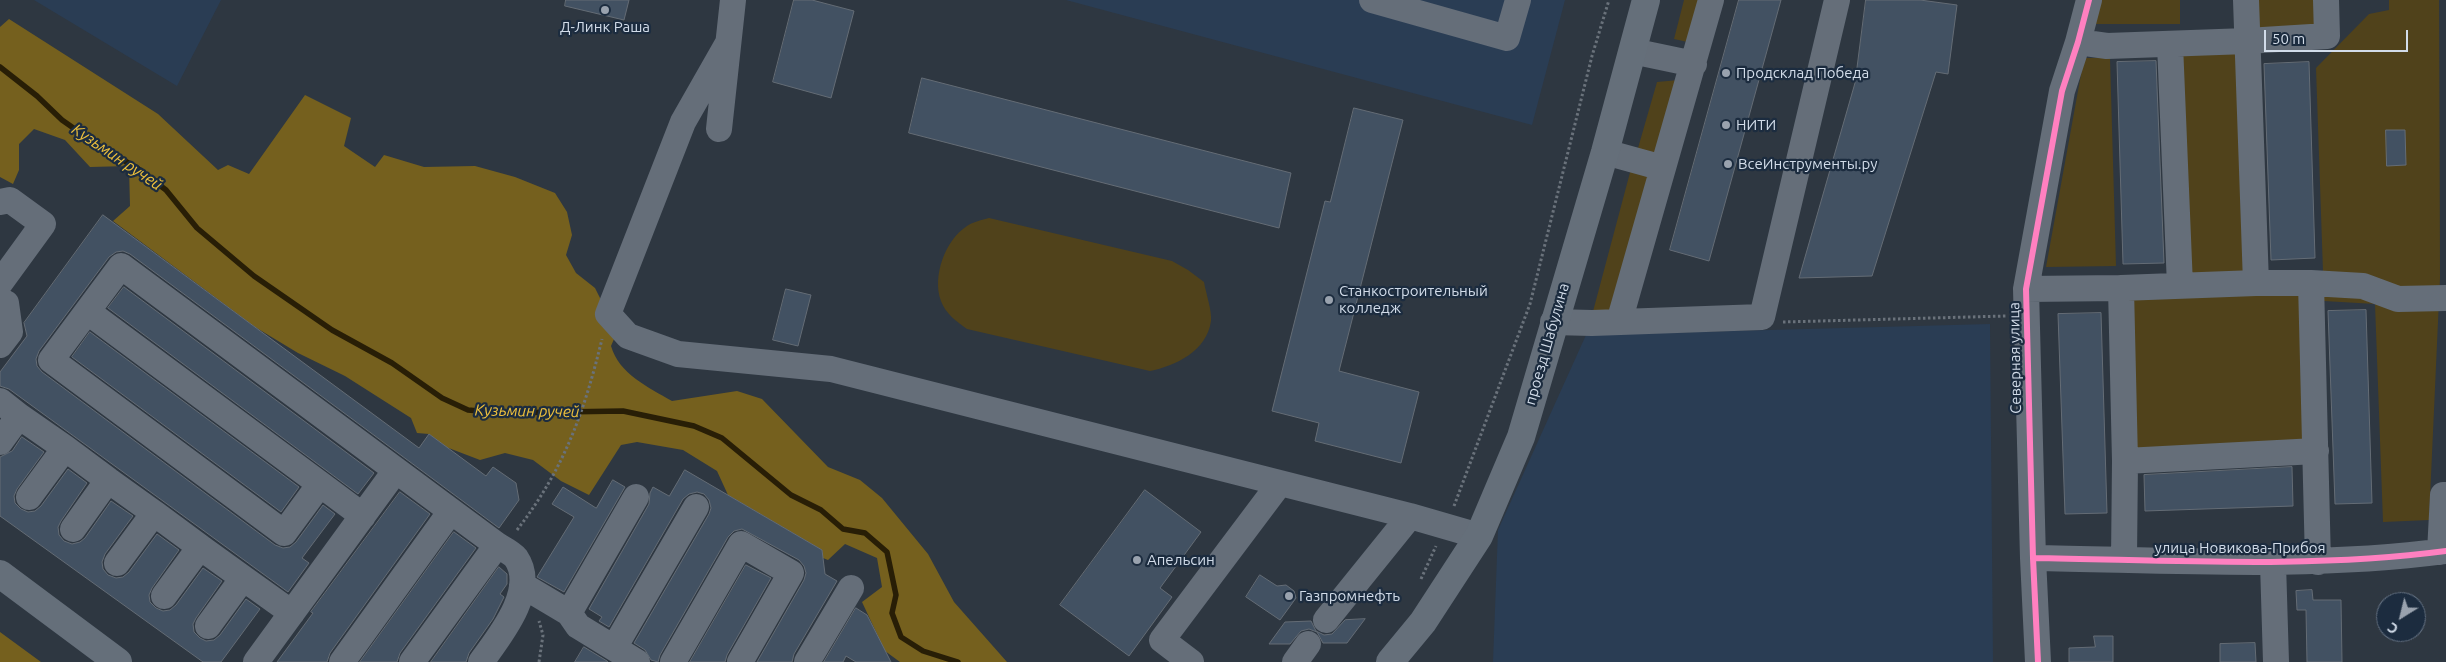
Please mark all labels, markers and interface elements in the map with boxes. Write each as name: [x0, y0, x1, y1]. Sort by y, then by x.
marker: Д-Линк Раша: [599, 4, 611, 16]
place label: Д-Линк Раша: [560, 18, 650, 36]
scale bar: [2266, 20, 2410, 52]
text: 50 m: [2272, 30, 2305, 47]
place label: Продсклад Победа: [1736, 64, 1869, 82]
marker: Продсклад Победа: [1720, 67, 1732, 79]
place label: НИТИ: [1736, 116, 1776, 134]
marker: НИТИ: [1720, 119, 1732, 131]
water label: Кузьмин ручей: [68, 120, 166, 194]
place label: ВсеИнструменты.ру: [1738, 155, 1878, 173]
marker: ВсеИнструменты.ру: [1722, 158, 1734, 170]
street label: проезд Шабулина: [1521, 281, 1573, 407]
place label: Станкостроительный колледж: [1339, 282, 1488, 317]
marker: Станкостроительный колледж: [1323, 294, 1335, 306]
street label: Северная улица: [2005, 302, 2025, 414]
water label: Кузьмин ручей: [474, 400, 580, 422]
street label: улица Новикова-Прибоя: [2154, 539, 2326, 557]
place label: Апельсин: [1147, 551, 1215, 569]
marker: Апельсин: [1131, 554, 1143, 566]
place label: Газпромнефть: [1299, 587, 1400, 605]
marker: Газпромнефть: [1283, 590, 1295, 602]
north arrow: [2376, 592, 2426, 642]
text: С: [2384, 619, 2401, 637]

